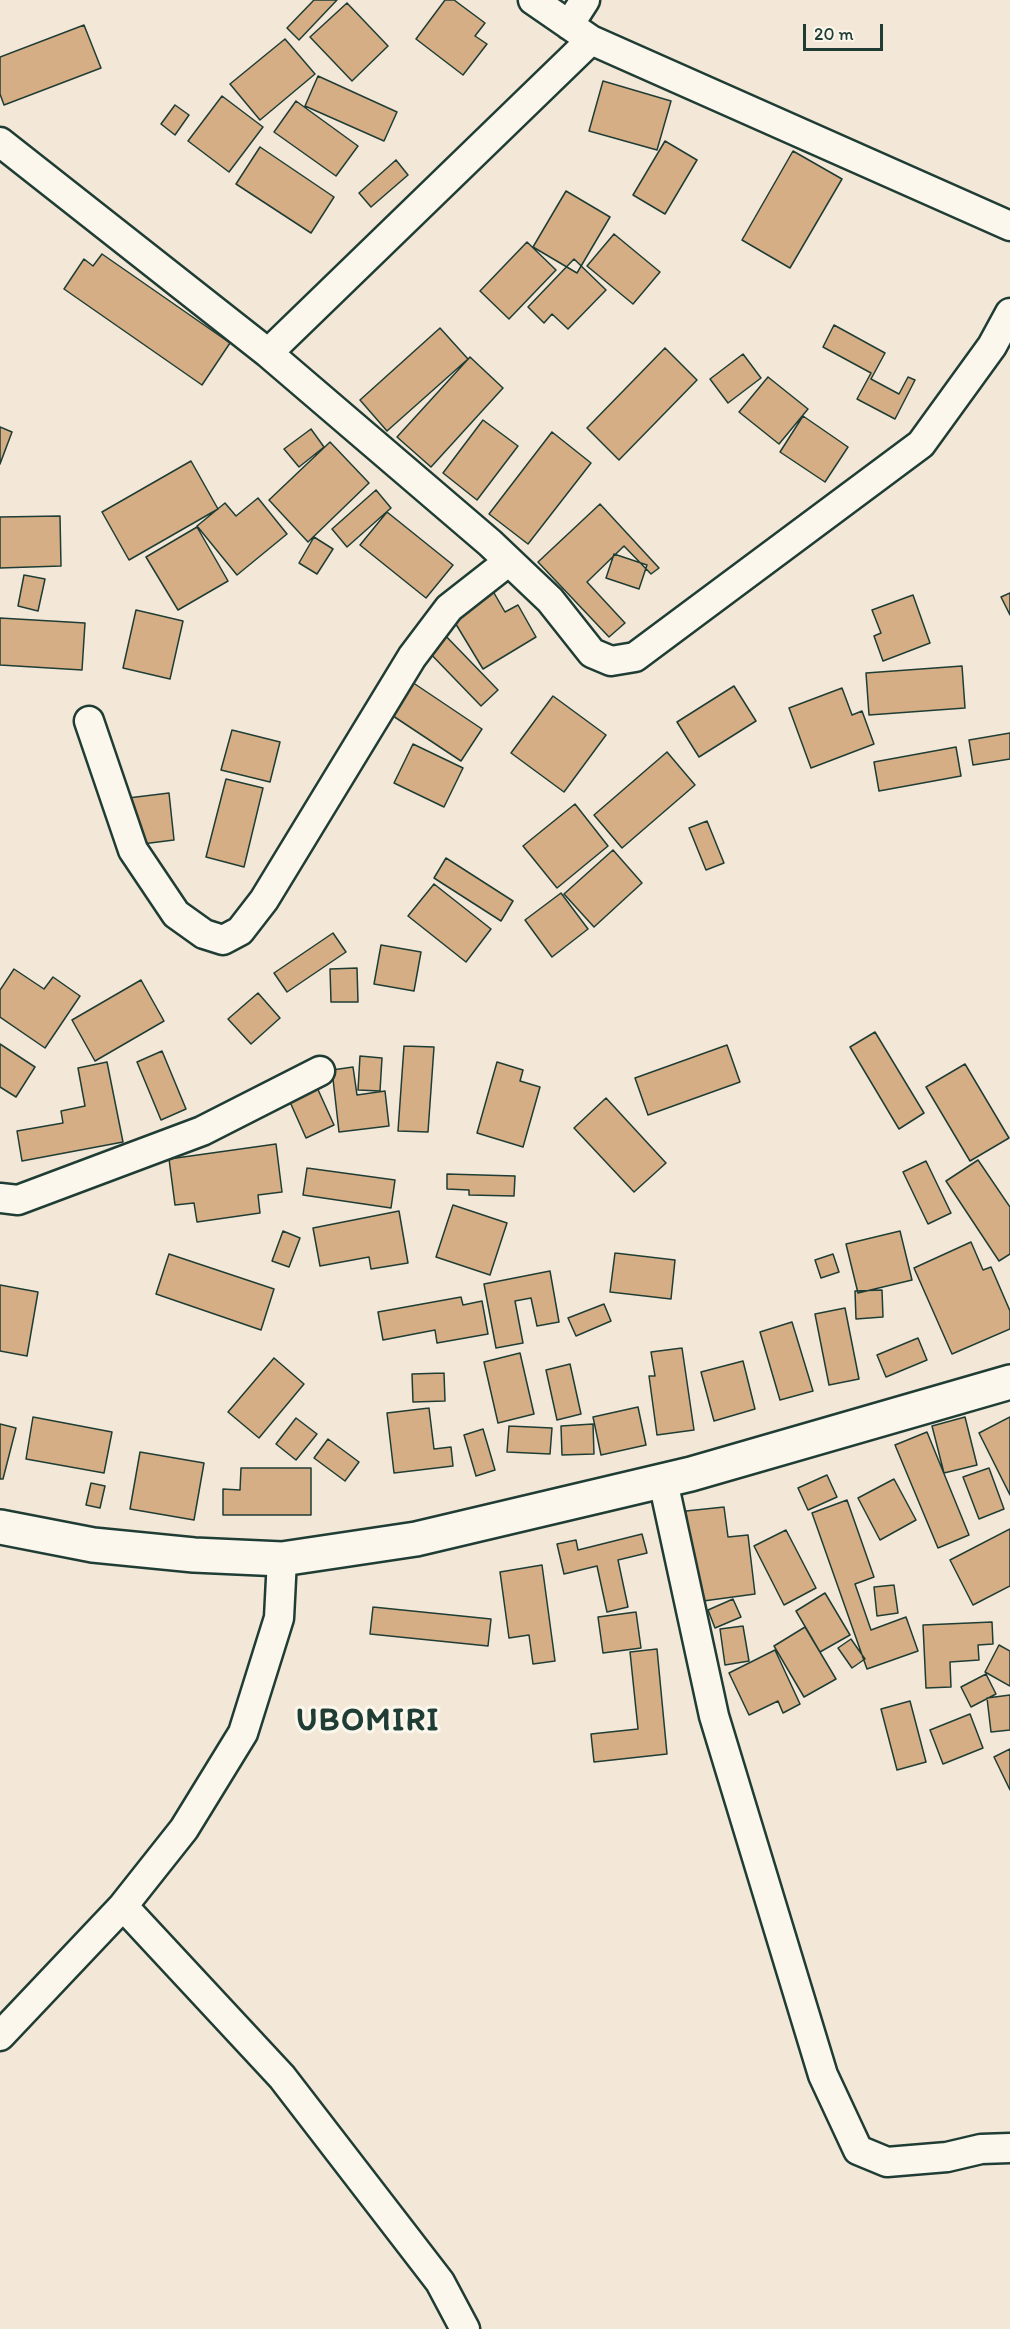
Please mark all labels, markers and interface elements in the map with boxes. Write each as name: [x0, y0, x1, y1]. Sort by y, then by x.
scale bar: [806, 12, 886, 50]
text: 20 m: [814, 23, 854, 45]
district label: UBOMIRI: [296, 1703, 440, 1741]

